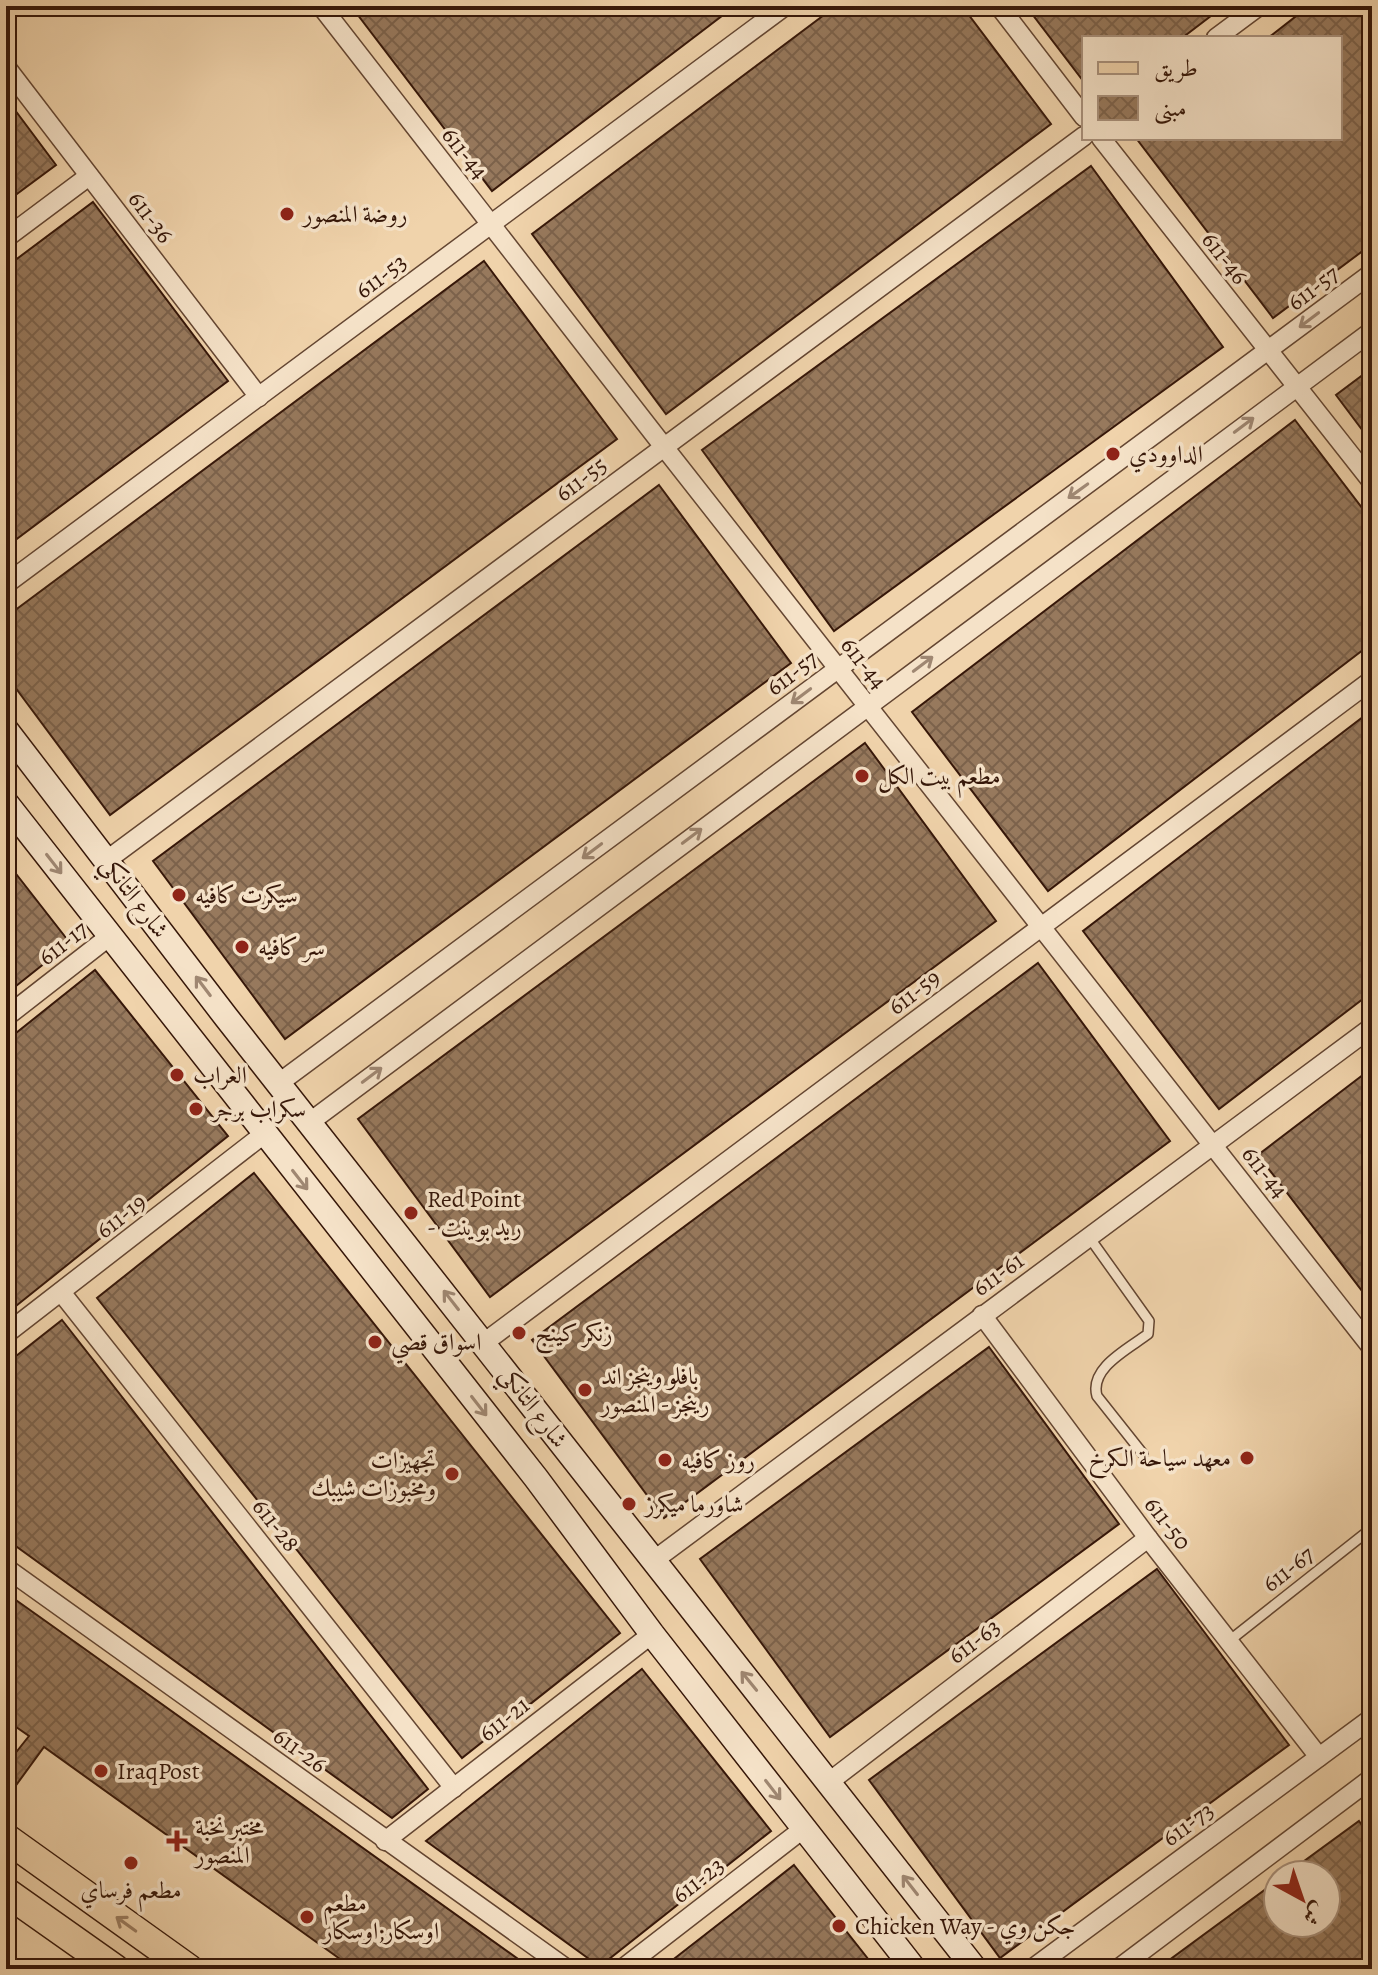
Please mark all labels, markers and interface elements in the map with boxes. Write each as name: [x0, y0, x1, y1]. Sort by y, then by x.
legend: [1082, 36, 1342, 140]
text: طريق: [1154, 52, 1198, 84]
text: مبنى: [1154, 92, 1187, 125]
street label: 611-44: [434, 120, 496, 186]
street label: 611-36: [121, 184, 181, 250]
place label: روضة المنصور: [301, 198, 408, 230]
marker: روضة المنصور: [278, 205, 296, 223]
street label: 611-46: [1194, 225, 1256, 291]
street label: 611-53: [349, 246, 413, 306]
street label: 611-57: [1281, 258, 1346, 318]
one-way arrow: [1299, 312, 1321, 328]
one-way arrow: [1233, 417, 1254, 434]
place label: الداوودي: [1129, 438, 1203, 473]
marker: الداوودي: [1104, 445, 1122, 463]
street label: 611-55: [549, 449, 613, 509]
one-way arrow: [1068, 483, 1089, 500]
street label: 611-44: [833, 630, 895, 696]
street label: 611-57: [760, 643, 825, 703]
one-way arrow: [912, 655, 933, 672]
one-way arrow: [791, 688, 813, 704]
place label: مطعم بيت الكل: [878, 760, 1001, 798]
marker: مطعم بيت الكل: [853, 767, 871, 785]
one-way arrow: [681, 827, 703, 844]
one-way arrow: [582, 842, 604, 859]
street label: شارع التانكي: [89, 850, 176, 948]
one-way arrow: [46, 853, 63, 874]
place label: سيكرت كافيه: [195, 879, 298, 911]
marker: سيكرت كافيه: [170, 886, 188, 904]
street label: 611-17: [32, 913, 95, 973]
place label: سر كافيه: [258, 931, 325, 963]
marker: سر كافيه: [233, 938, 251, 956]
street label: 611-59: [881, 962, 947, 1022]
one-way arrow: [194, 976, 211, 997]
place label: العراب: [193, 1059, 247, 1091]
marker: العراب: [168, 1066, 186, 1084]
one-way arrow: [361, 1067, 382, 1084]
place label: سكراب برجر: [209, 1093, 306, 1125]
marker: سكراب برجر: [187, 1100, 205, 1118]
street label: 611-44: [1234, 1139, 1296, 1205]
one-way arrow: [291, 1169, 309, 1190]
place label: Red Point - ريد بوينت: [427, 1183, 522, 1243]
street label: 611-19: [89, 1186, 153, 1246]
marker: Red Point - ريد بوينت: [402, 1204, 420, 1222]
street label: 611-61: [966, 1245, 1030, 1303]
one-way arrow: [442, 1290, 459, 1311]
place label: زنكر كينج: [535, 1317, 613, 1354]
marker: زنكر كينج: [510, 1324, 528, 1342]
place label: اسواق قصي: [391, 1326, 481, 1364]
marker: اسواق قصي: [366, 1333, 384, 1351]
street label: شارع التانكي: [488, 1360, 575, 1458]
place label: بافلو وينجز اند رينجز - المنصور: [599, 1360, 710, 1420]
marker: بافلو وينجز اند رينجز - المنصور: [576, 1381, 594, 1399]
one-way arrow: [470, 1395, 488, 1416]
place label: معهد سياحة الكرخ: [1089, 1442, 1231, 1479]
place label: تجهيزات ومخبوزات شيبك: [311, 1444, 436, 1504]
place label: روز كافيه: [681, 1444, 755, 1476]
marker: معهد سياحة الكرخ: [1238, 1449, 1256, 1467]
marker: روز كافيه: [656, 1451, 674, 1469]
marker: تجهيزات ومخبوزات شيبك: [443, 1465, 461, 1483]
place label: شاورما ميكرز: [643, 1488, 744, 1520]
street label: 611-50: [1137, 1490, 1199, 1556]
street label: 611-28: [245, 1492, 307, 1558]
marker: شاورما ميكرز: [620, 1495, 638, 1513]
street label: 611-67: [1255, 1538, 1321, 1599]
street label: 611-63: [941, 1611, 1007, 1671]
one-way arrow: [740, 1671, 758, 1692]
street label: 611-21: [472, 1689, 536, 1749]
street label: 611-26: [267, 1720, 333, 1780]
place label: IraqPost: [117, 1755, 200, 1787]
marker: IraqPost: [92, 1762, 110, 1780]
one-way arrow: [764, 1779, 781, 1800]
street label: 611-73: [1156, 1794, 1220, 1854]
place label: مختبر نخبة المنصور: [193, 1811, 264, 1871]
marker: مختبر نخبة المنصور: [166, 1830, 188, 1852]
street label: 611-23: [665, 1850, 731, 1910]
marker: مطعم فرساي: [122, 1854, 140, 1872]
north arrow: [1262, 1859, 1342, 1939]
place label: مطعم فرساي: [80, 1874, 182, 1912]
one-way arrow: [901, 1875, 918, 1896]
place label: مطعم اوسكار;اوسكار: [321, 1887, 439, 1947]
text: ش: [1296, 1895, 1332, 1932]
marker: مطعم اوسكار;اوسكار: [298, 1908, 316, 1926]
place label: Chicken Way - جكن وي: [855, 1910, 1076, 1945]
one-way arrow: [115, 1915, 137, 1932]
marker: Chicken Way - جكن وي: [830, 1917, 848, 1935]

